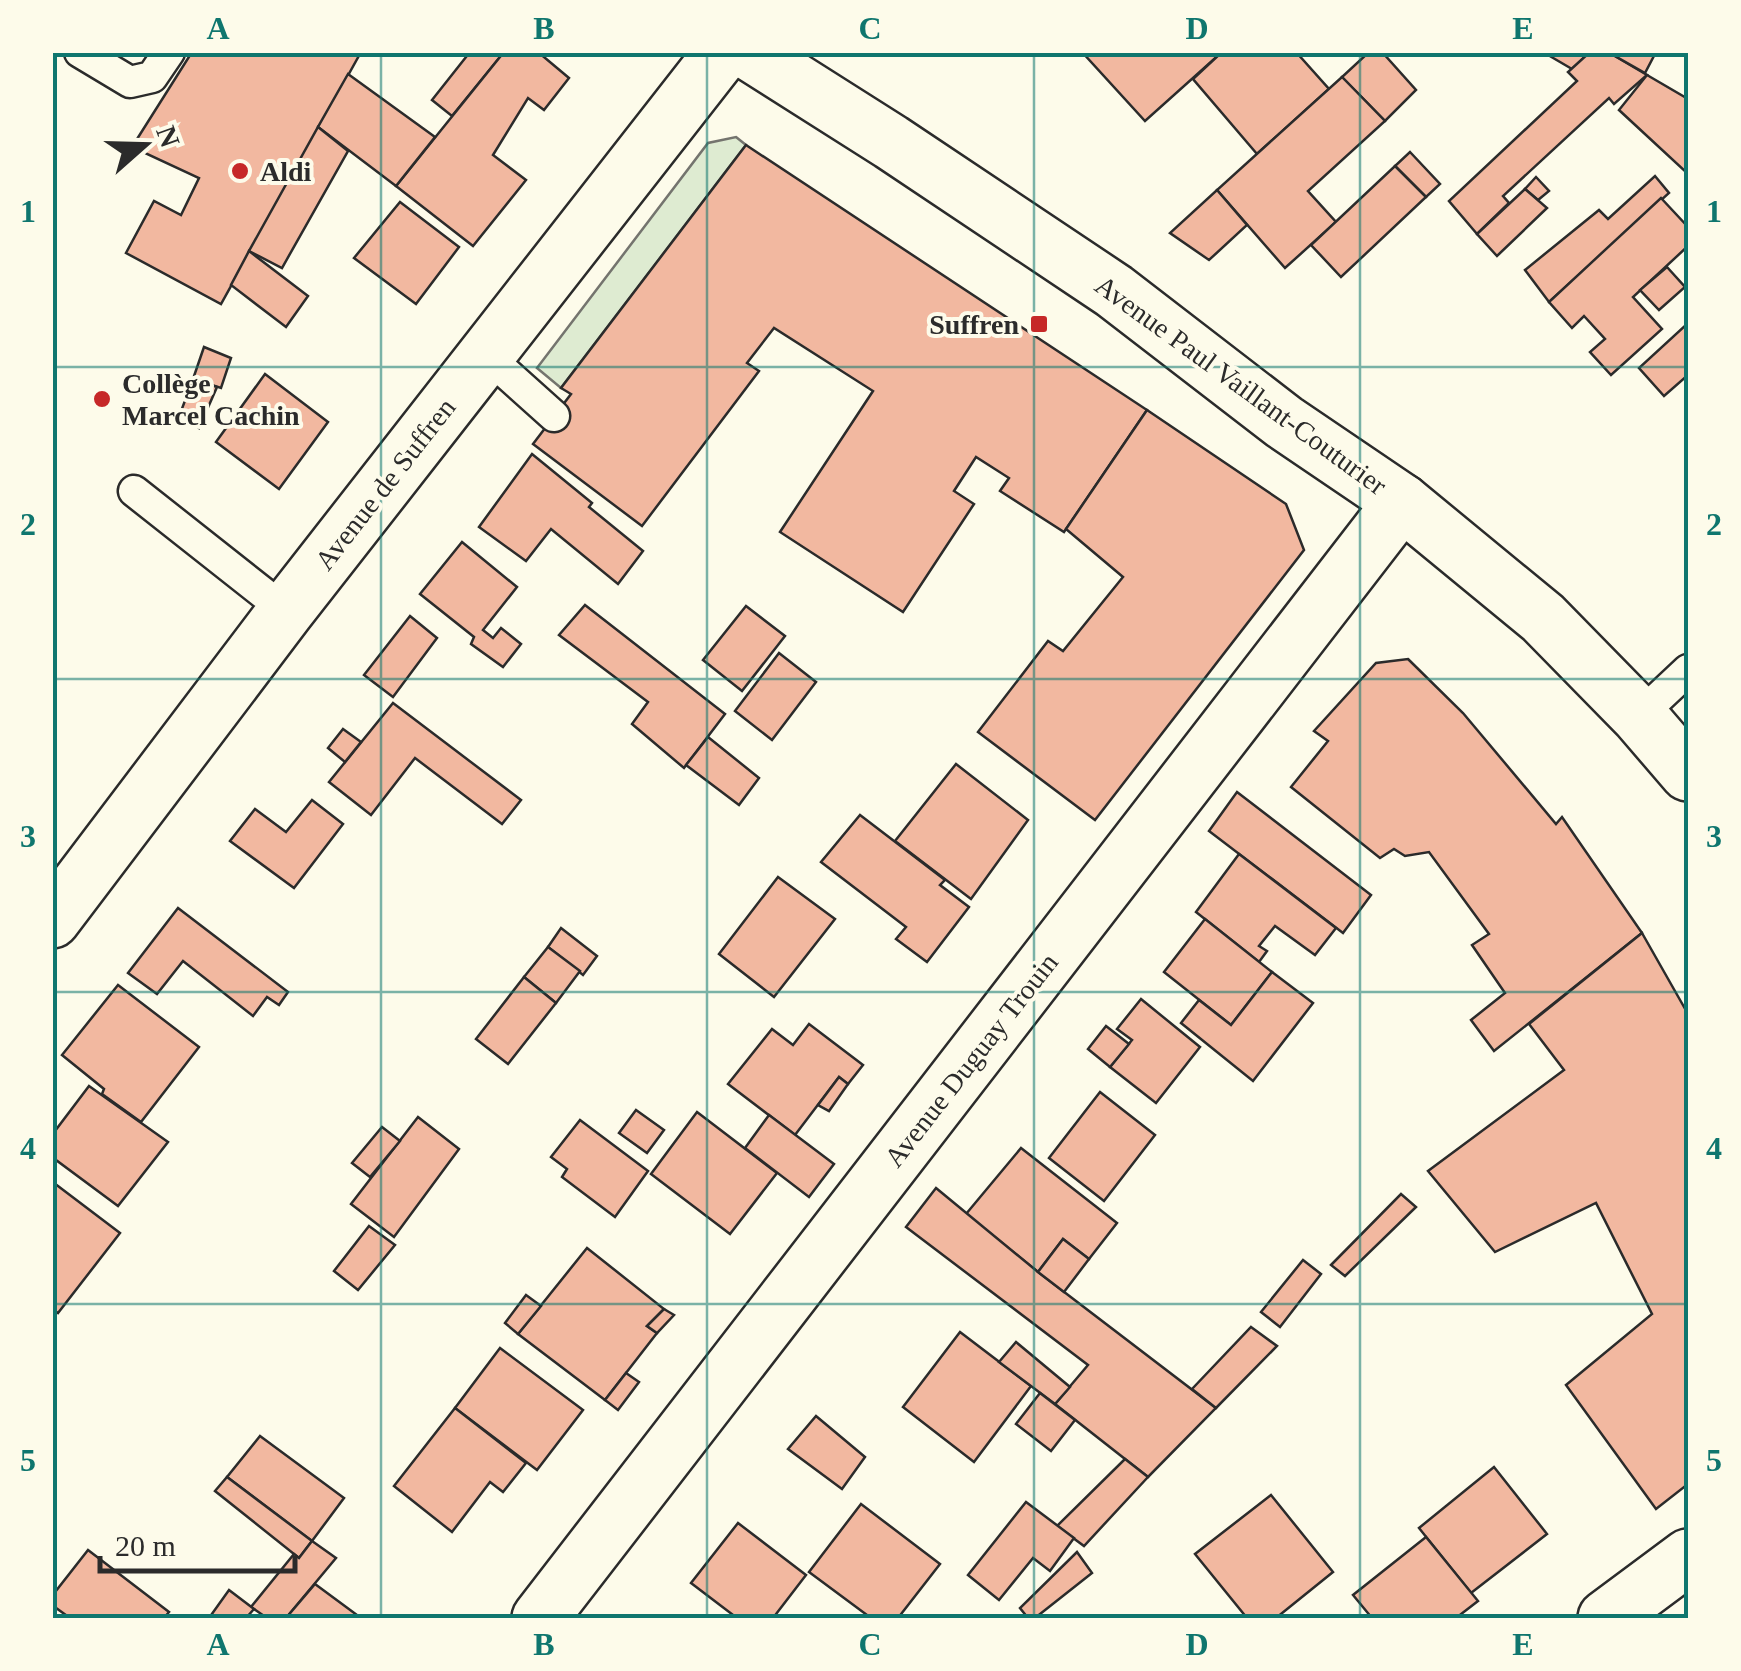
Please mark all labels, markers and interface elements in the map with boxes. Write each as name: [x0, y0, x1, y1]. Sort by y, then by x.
text: A: [206, 10, 230, 46]
text: B: [533, 10, 555, 46]
text: C: [858, 10, 882, 46]
text: D: [1185, 10, 1209, 46]
text: E: [1512, 10, 1534, 46]
north arrow: [95, 95, 195, 195]
text: N: [150, 122, 186, 151]
place label: Aldi: [260, 156, 312, 187]
marker: Aldi: [229, 160, 251, 182]
text: 1: [20, 193, 36, 229]
text: 1: [1706, 193, 1722, 229]
street label: Avenue Paul Vaillant-Couturier: [1090, 269, 1393, 501]
place label: Suffren: [929, 309, 1019, 340]
marker: Suffren: [1028, 313, 1050, 335]
place label: Collège Marcel Cachin: [122, 368, 300, 431]
marker: Collège Marcel Cachin: [91, 388, 113, 410]
street label: Avenue de Suffren: [308, 392, 462, 576]
text: 2: [20, 506, 36, 542]
text: 2: [1706, 506, 1722, 542]
text: 3: [20, 818, 36, 854]
text: 3: [1706, 818, 1722, 854]
street label: Avenue Duguay Trouin: [878, 947, 1064, 1173]
text: 4: [20, 1130, 36, 1166]
text: 4: [1706, 1130, 1722, 1166]
text: 5: [20, 1442, 36, 1478]
text: 5: [1706, 1442, 1722, 1478]
scale bar: [100, 1511, 295, 1573]
text: 20 m: [115, 1529, 176, 1562]
text: A: [206, 1626, 230, 1662]
text: B: [533, 1626, 555, 1662]
text: C: [858, 1626, 882, 1662]
text: D: [1185, 1626, 1209, 1662]
text: E: [1512, 1626, 1534, 1662]

